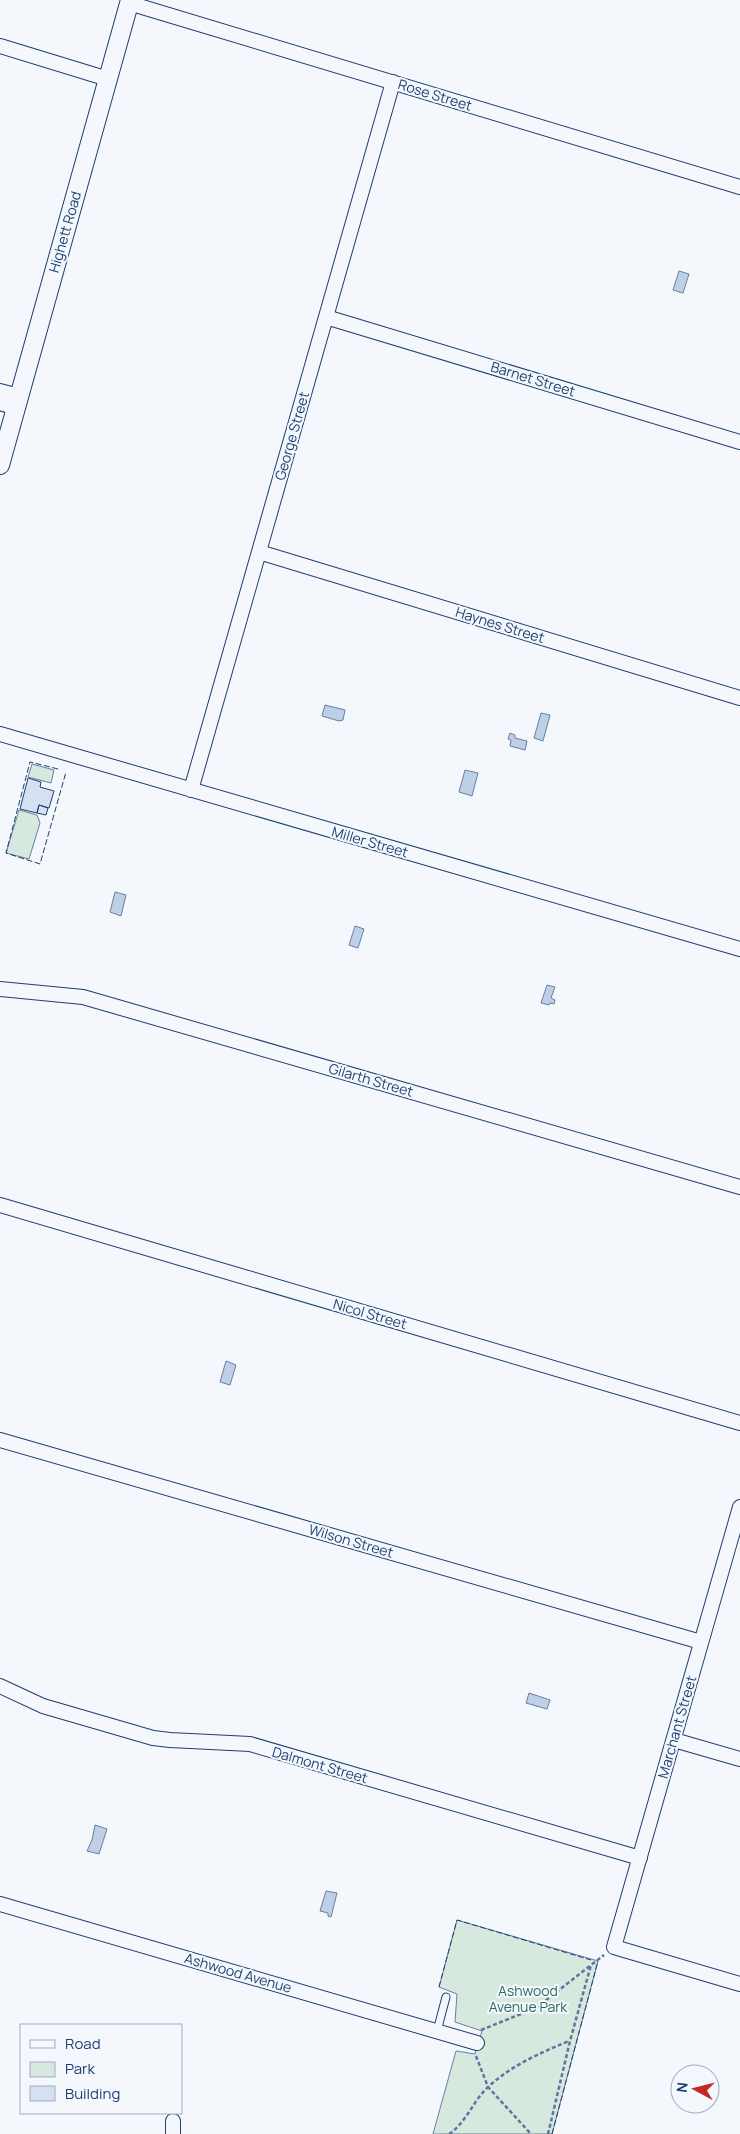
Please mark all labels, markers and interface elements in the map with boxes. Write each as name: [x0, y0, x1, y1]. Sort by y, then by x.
street label: Rose Street: [396, 74, 475, 115]
street label: Highett Road: [44, 189, 85, 275]
street label: Barnet Street: [489, 357, 578, 400]
street label: George Street: [270, 389, 313, 482]
street label: Haynes Street: [453, 602, 547, 647]
street label: Miller Street: [330, 822, 411, 862]
street label: Gilarth Street: [327, 1058, 416, 1101]
street label: Nicol Street: [331, 1294, 410, 1333]
street label: Wilson Street: [307, 1519, 396, 1562]
street label: Marchant Street: [653, 1673, 700, 1780]
street label: Dalmont Street: [270, 1742, 370, 1787]
street label: Ashwood Avenue: [182, 1948, 294, 1997]
park label: Ashwood Avenue Park: [489, 1981, 568, 2016]
legend: [20, 2024, 182, 2114]
text: Road: [65, 2033, 101, 2054]
text: Park: [65, 2058, 95, 2079]
north arrow: [670, 2064, 720, 2114]
text: N: [672, 2081, 692, 2094]
text: Building: [65, 2083, 120, 2104]

